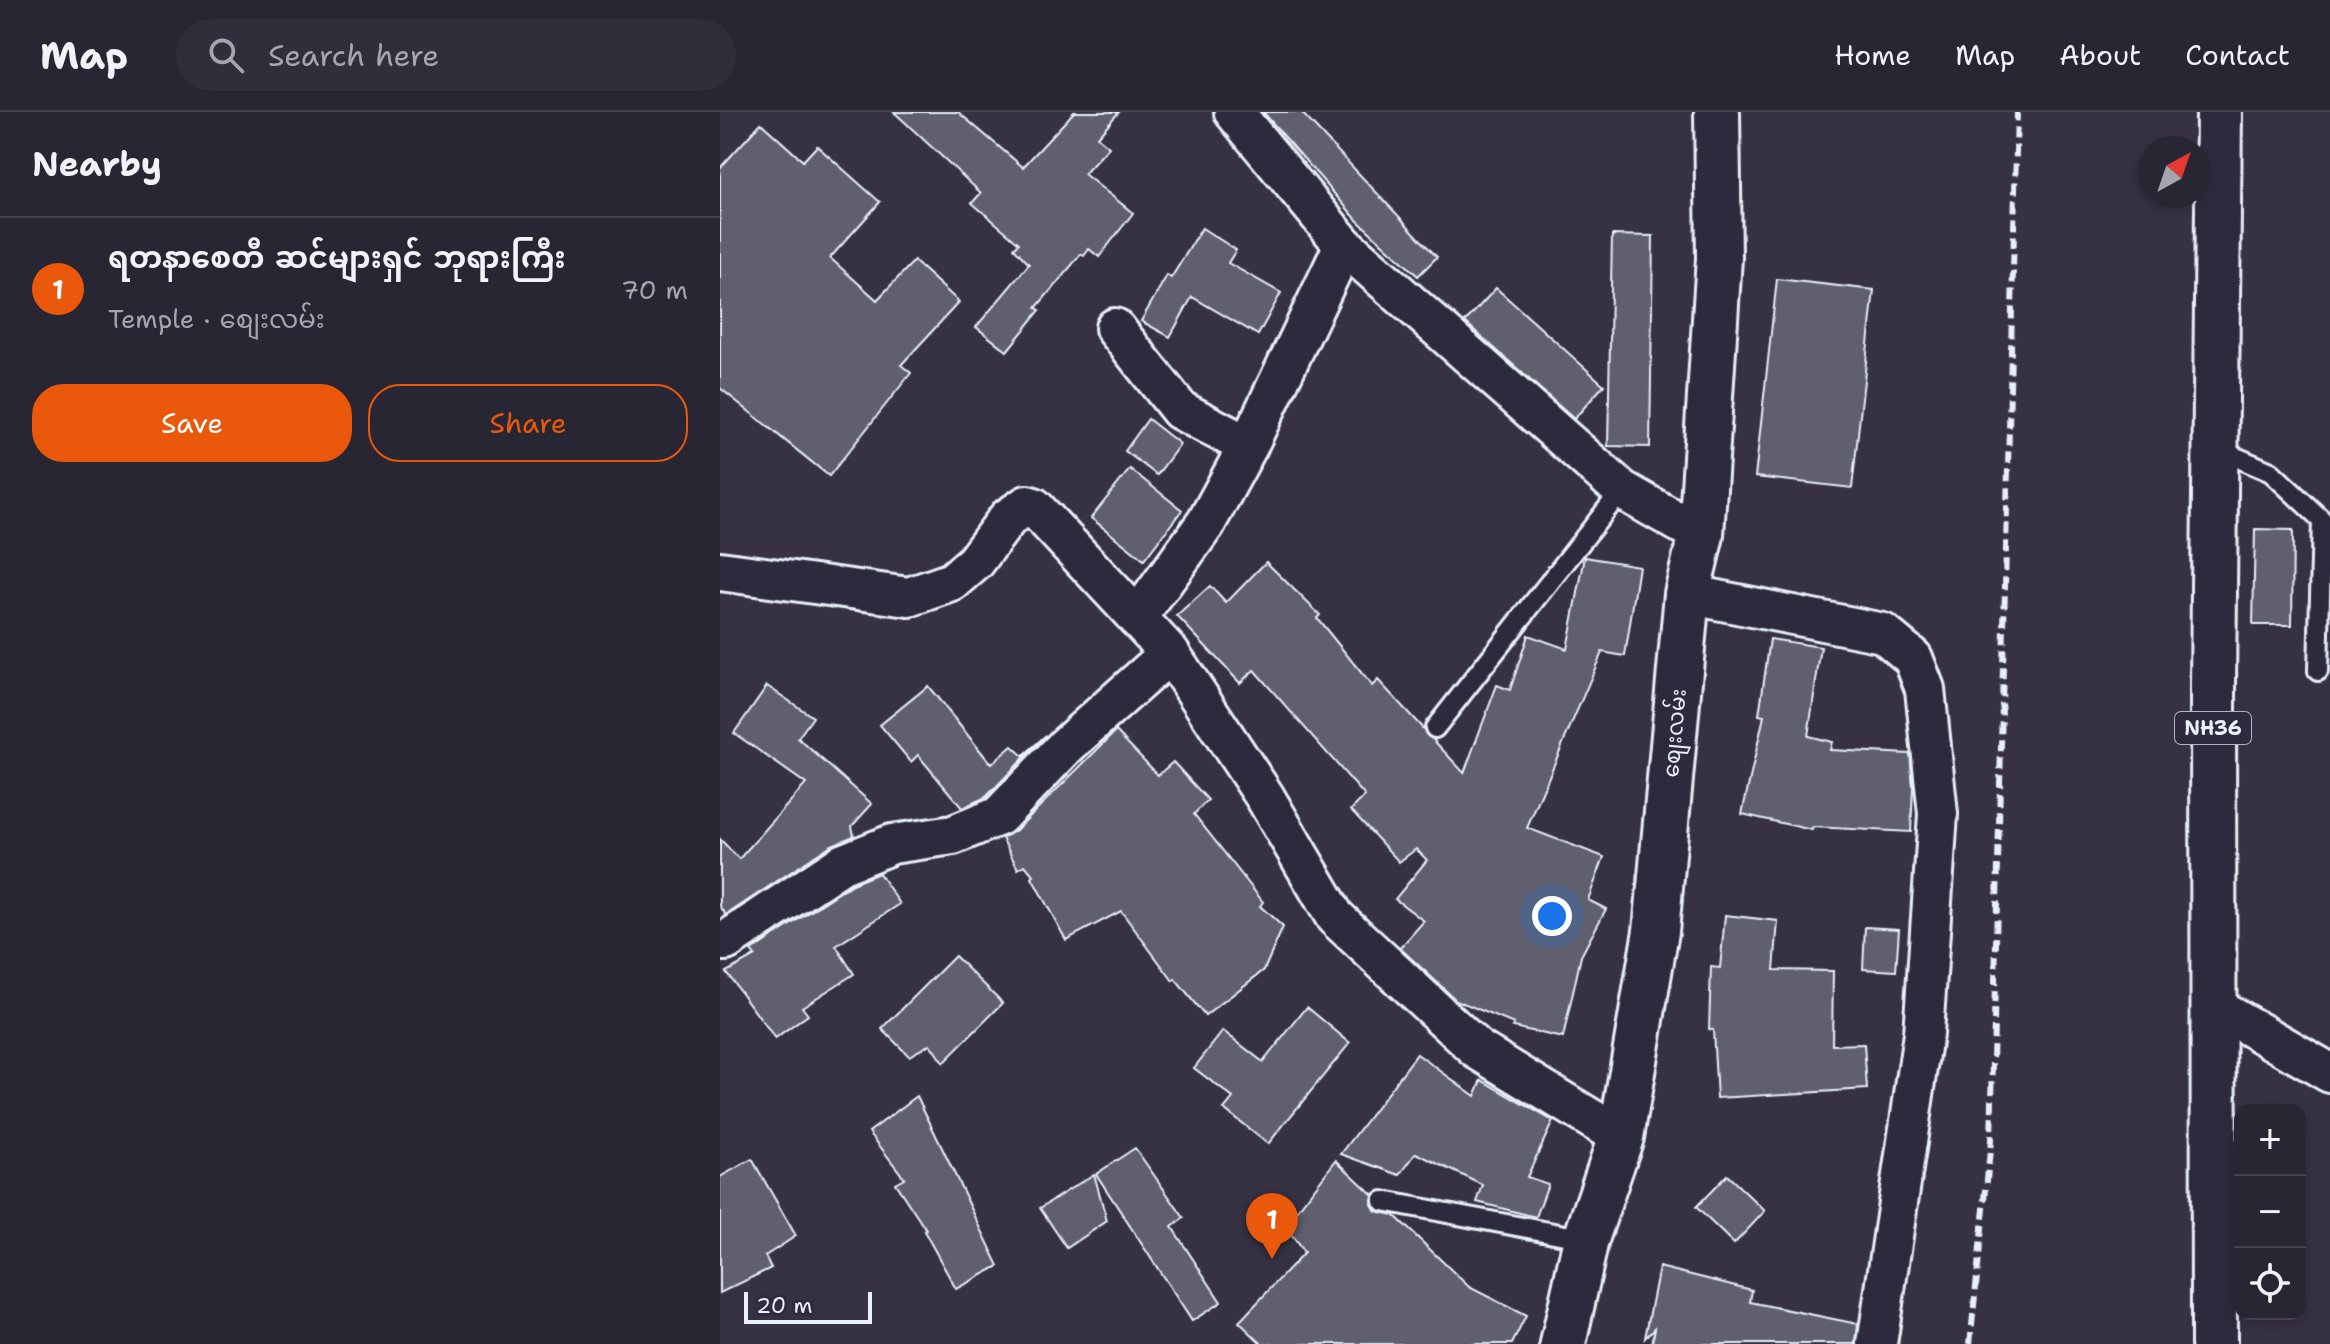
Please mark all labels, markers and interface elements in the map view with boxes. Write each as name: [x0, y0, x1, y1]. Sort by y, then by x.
search box: [176, 19, 736, 91]
text: Map: [40, 30, 128, 81]
icon: search: [204, 33, 248, 77]
text: Search here: [268, 35, 439, 76]
text: Home: [1834, 36, 1911, 74]
text: Map: [1955, 36, 2015, 74]
text: About: [2059, 36, 2141, 74]
text: Contact: [2185, 36, 2290, 74]
north arrow: [2138, 136, 2210, 208]
text: Nearby: [32, 141, 162, 187]
text: ရတနာစေတီ ဆင်များရှင် ဘုရားကြီး: [108, 237, 566, 278]
text: 1: [52, 272, 64, 307]
text: 70 m: [621, 272, 688, 307]
text: Temple · စျေးလမ်း: [108, 301, 325, 336]
button: Save: [32, 384, 352, 462]
button: Share: [368, 384, 688, 462]
street label: စျေးလမ်း: [1655, 687, 1697, 779]
road number: NH36: [2175, 712, 2251, 744]
your location: [1532, 896, 1572, 936]
map controls: [2234, 1104, 2306, 1320]
button: +: [2234, 1104, 2306, 1176]
button: −: [2234, 1176, 2306, 1248]
pin: 1: [1246, 1193, 1298, 1259]
button: locate: [2234, 1248, 2306, 1320]
scale bar: [744, 1288, 872, 1324]
text: 20 m: [756, 1291, 813, 1320]

